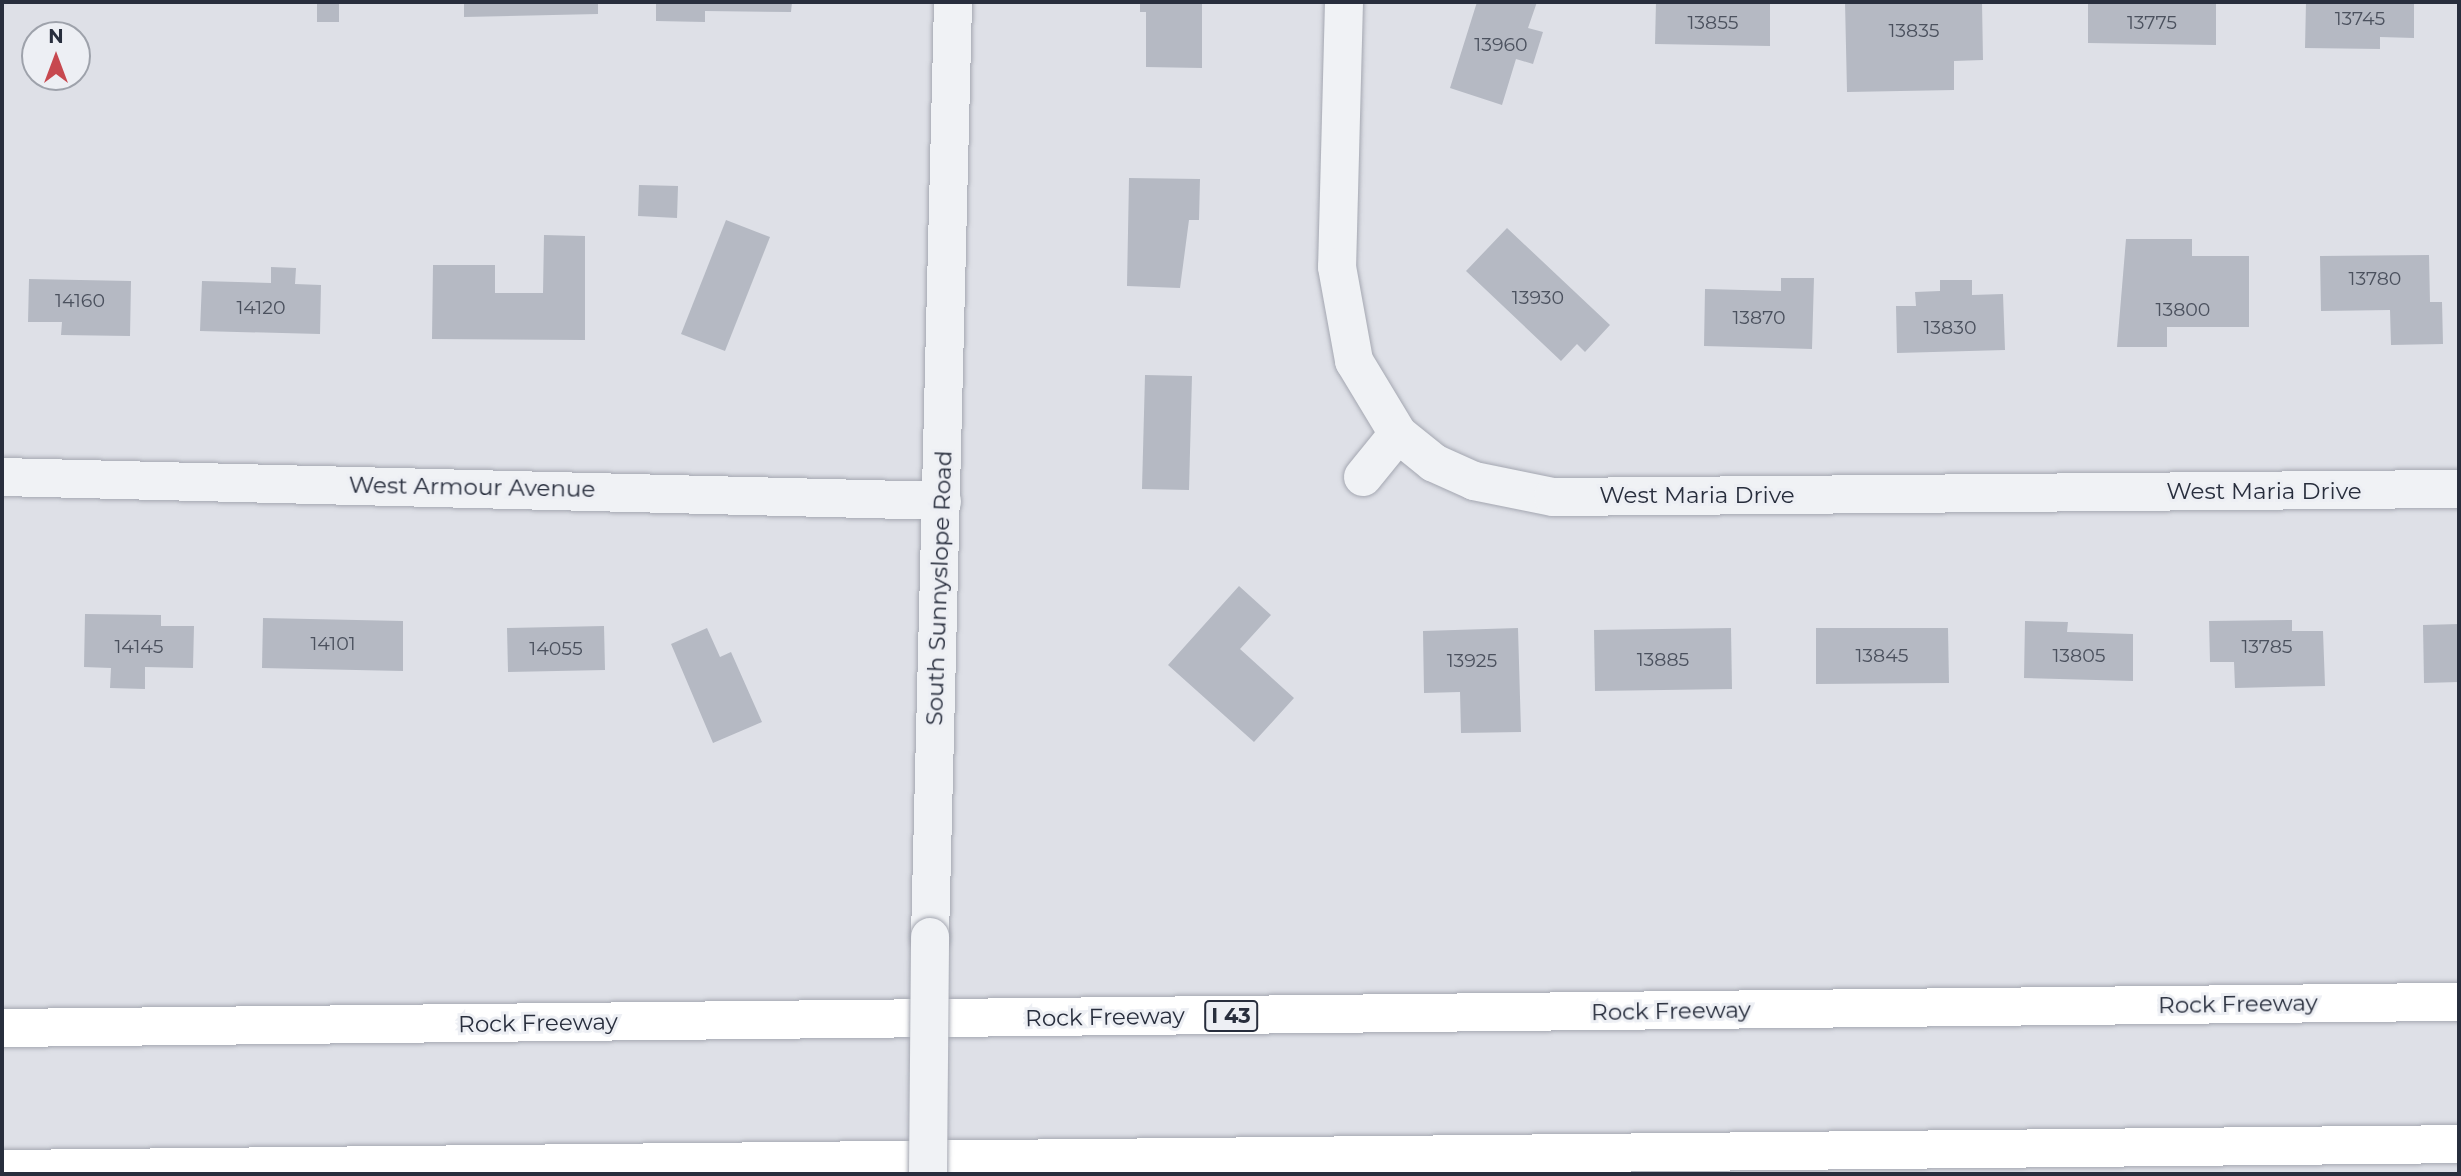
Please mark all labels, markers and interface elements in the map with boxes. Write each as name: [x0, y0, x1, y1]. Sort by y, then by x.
house number: 13745: [2335, 8, 2385, 30]
house number: 13855: [1687, 12, 1739, 34]
house number: 13775: [2127, 12, 2177, 34]
house number: 13835: [1889, 20, 1939, 42]
north arrow: [21, 21, 91, 91]
text: N: [48, 25, 64, 48]
house number: 13960: [1474, 34, 1528, 56]
house number: 13780: [2349, 268, 2401, 290]
house number: 13930: [1512, 287, 1564, 309]
house number: 14160: [55, 290, 105, 312]
house number: 14120: [236, 297, 286, 319]
house number: 13800: [2156, 299, 2210, 321]
house number: 13870: [1732, 307, 1786, 329]
house number: 13830: [1924, 317, 1976, 339]
street label: South Sunnyslope Road: [920, 450, 958, 726]
street label: West Armour Avenue: [348, 471, 596, 503]
street label: West Maria Drive: [2166, 477, 2362, 505]
street label: West Maria Drive: [1599, 481, 1795, 509]
house number: 14101: [310, 633, 356, 655]
house number: 14145: [114, 636, 164, 658]
house number: 13785: [2241, 636, 2293, 658]
house number: 14055: [529, 638, 583, 660]
house number: 13845: [1856, 645, 1908, 667]
house number: 13805: [2052, 645, 2106, 667]
house number: 13885: [1637, 649, 1689, 671]
house number: 13925: [1447, 650, 1497, 672]
street label: Rock Freeway: [2158, 989, 2318, 1019]
street label: Rock Freeway: [1591, 996, 1751, 1026]
road number: I 43: [1203, 998, 1259, 1034]
street label: Rock Freeway: [1025, 1002, 1185, 1032]
street label: Rock Freeway: [458, 1008, 618, 1038]

